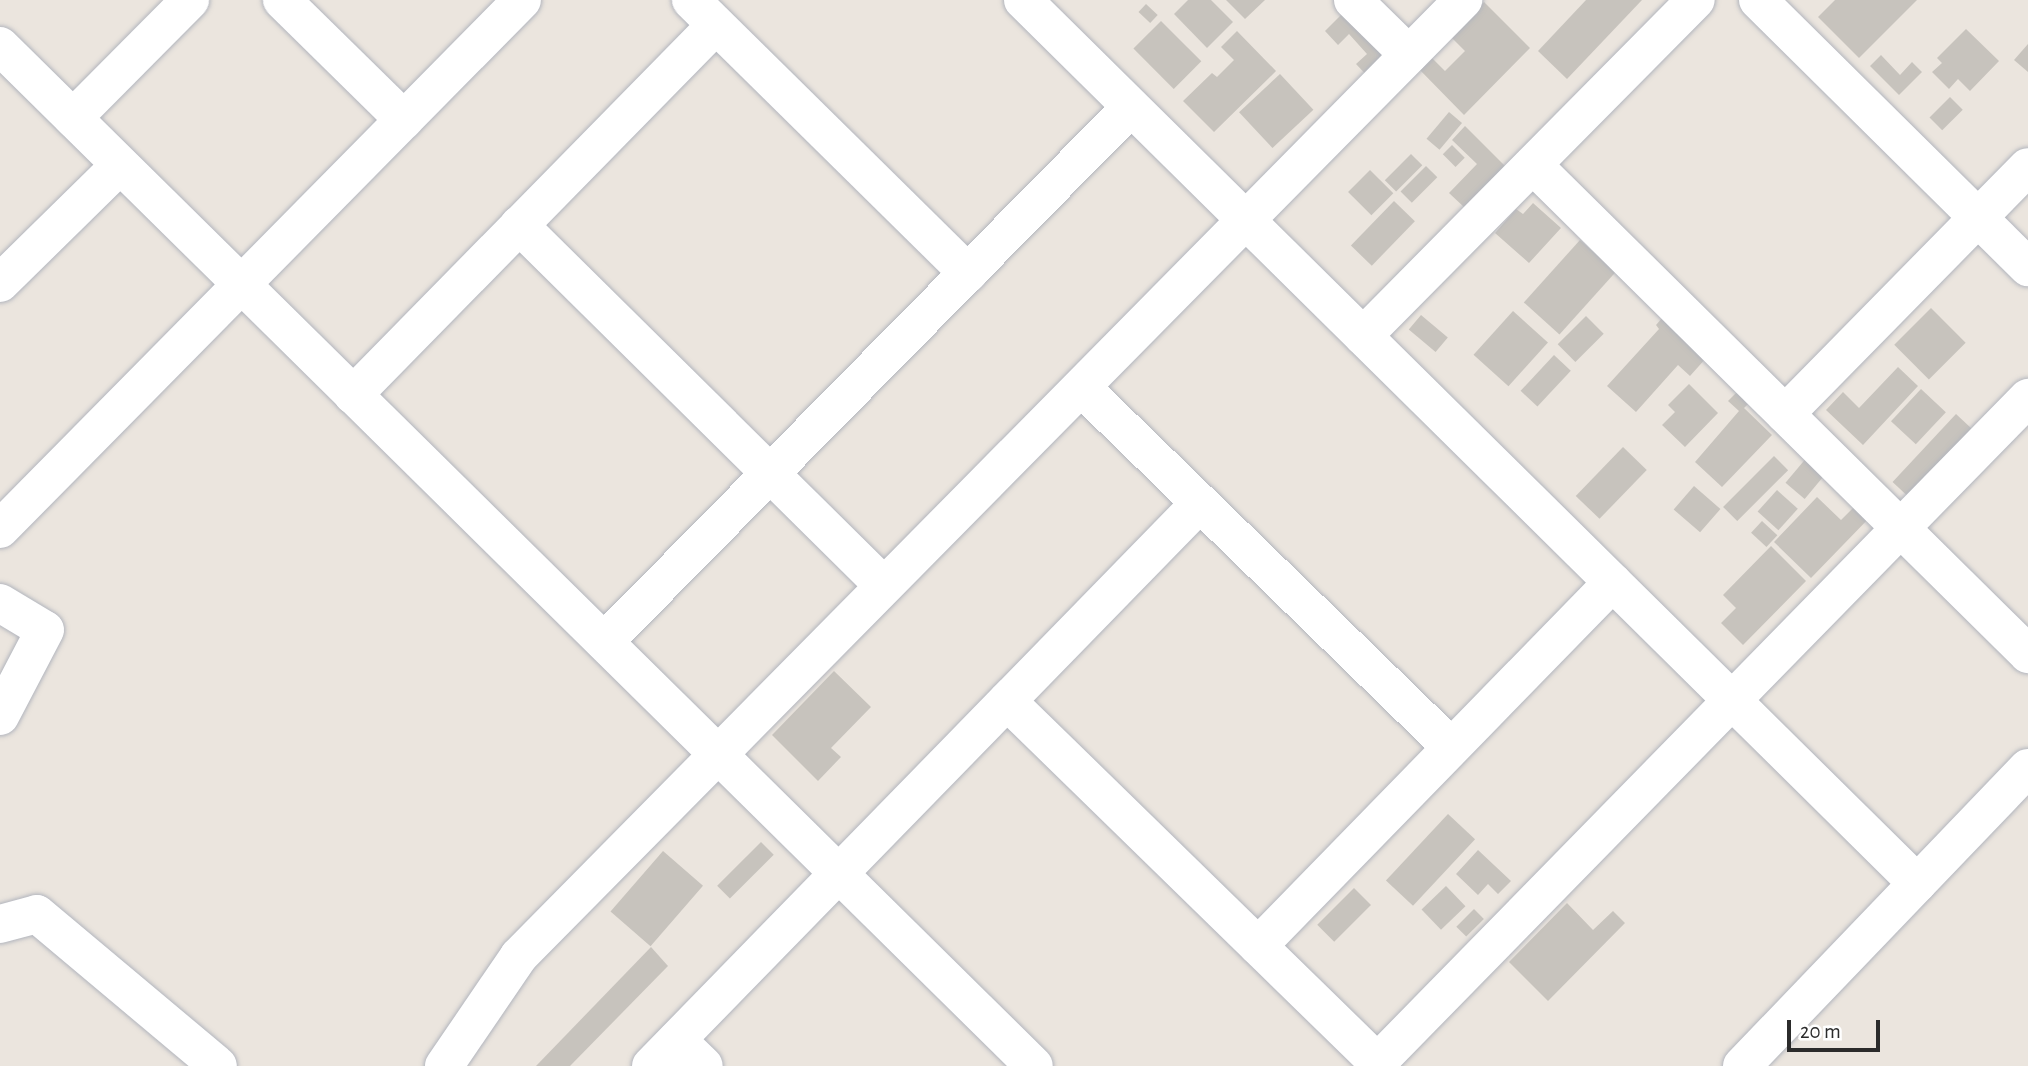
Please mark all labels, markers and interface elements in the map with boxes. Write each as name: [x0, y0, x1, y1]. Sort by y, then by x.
scale bar: [1790, 1006, 1883, 1050]
text: 20 m: [1800, 1021, 1841, 1042]

